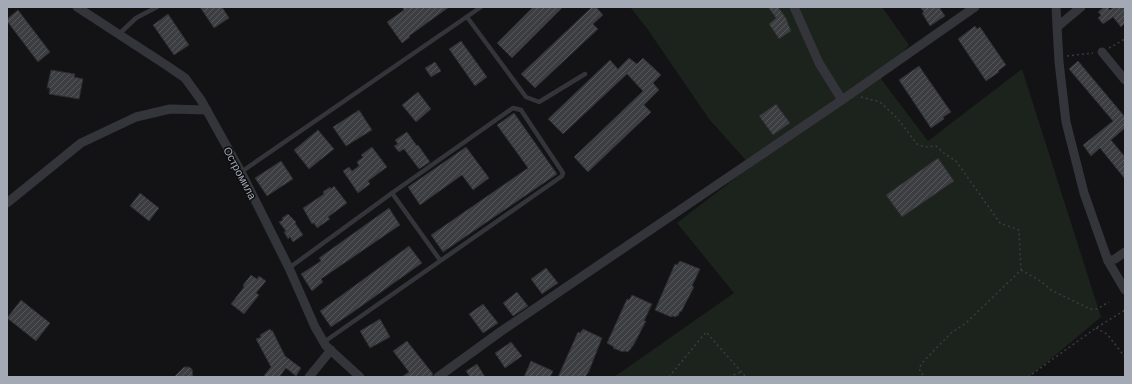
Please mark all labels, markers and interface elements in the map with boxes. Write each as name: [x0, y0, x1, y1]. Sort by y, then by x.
street label: Остромила: [220, 144, 260, 202]

